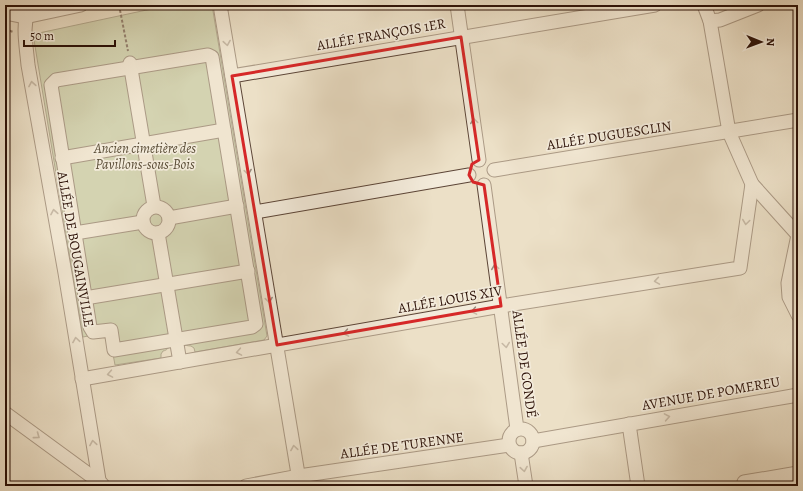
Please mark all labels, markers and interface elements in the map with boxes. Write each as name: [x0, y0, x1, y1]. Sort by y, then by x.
street label: ALLÉE FRANÇOIS 1ER: [314, 14, 447, 55]
scale bar: [24, 22, 115, 48]
north arrow: [741, 22, 781, 62]
text: 50 m: [30, 28, 54, 44]
text: N: [763, 38, 778, 46]
one-way arrow: [222, 40, 231, 47]
one-way arrow: [28, 81, 36, 87]
street label: ALLÉE DUGUESCLIN: [544, 116, 673, 155]
one-way arrow: [470, 118, 479, 124]
park label: Ancien cimetière des Pavillons-sous-Bois: [93, 139, 196, 174]
street label: ALLÉE DE BOUGAINVILLE: [52, 169, 99, 328]
one-way arrow: [243, 169, 252, 175]
one-way arrow: [50, 209, 59, 215]
one-way arrow: [742, 219, 751, 226]
one-way arrow: [491, 264, 500, 270]
one-way arrow: [654, 276, 660, 285]
street label: ALLÉE LOUIS XIV: [396, 281, 504, 318]
one-way arrow: [265, 297, 273, 303]
one-way arrow: [470, 306, 477, 314]
street label: ALLÉE DE CONDÉ: [507, 308, 541, 419]
one-way arrow: [342, 328, 349, 337]
one-way arrow: [72, 337, 81, 343]
one-way arrow: [501, 341, 510, 348]
one-way arrow: [235, 347, 242, 356]
one-way arrow: [107, 369, 114, 378]
street label: AVENUE DE POMEREU: [640, 372, 782, 415]
one-way arrow: [664, 413, 670, 422]
street label: ALLÉE DE TURENNE: [338, 427, 465, 464]
one-way arrow: [32, 431, 39, 438]
one-way arrow: [89, 440, 97, 446]
one-way arrow: [290, 444, 299, 451]
one-way arrow: [519, 466, 528, 473]

